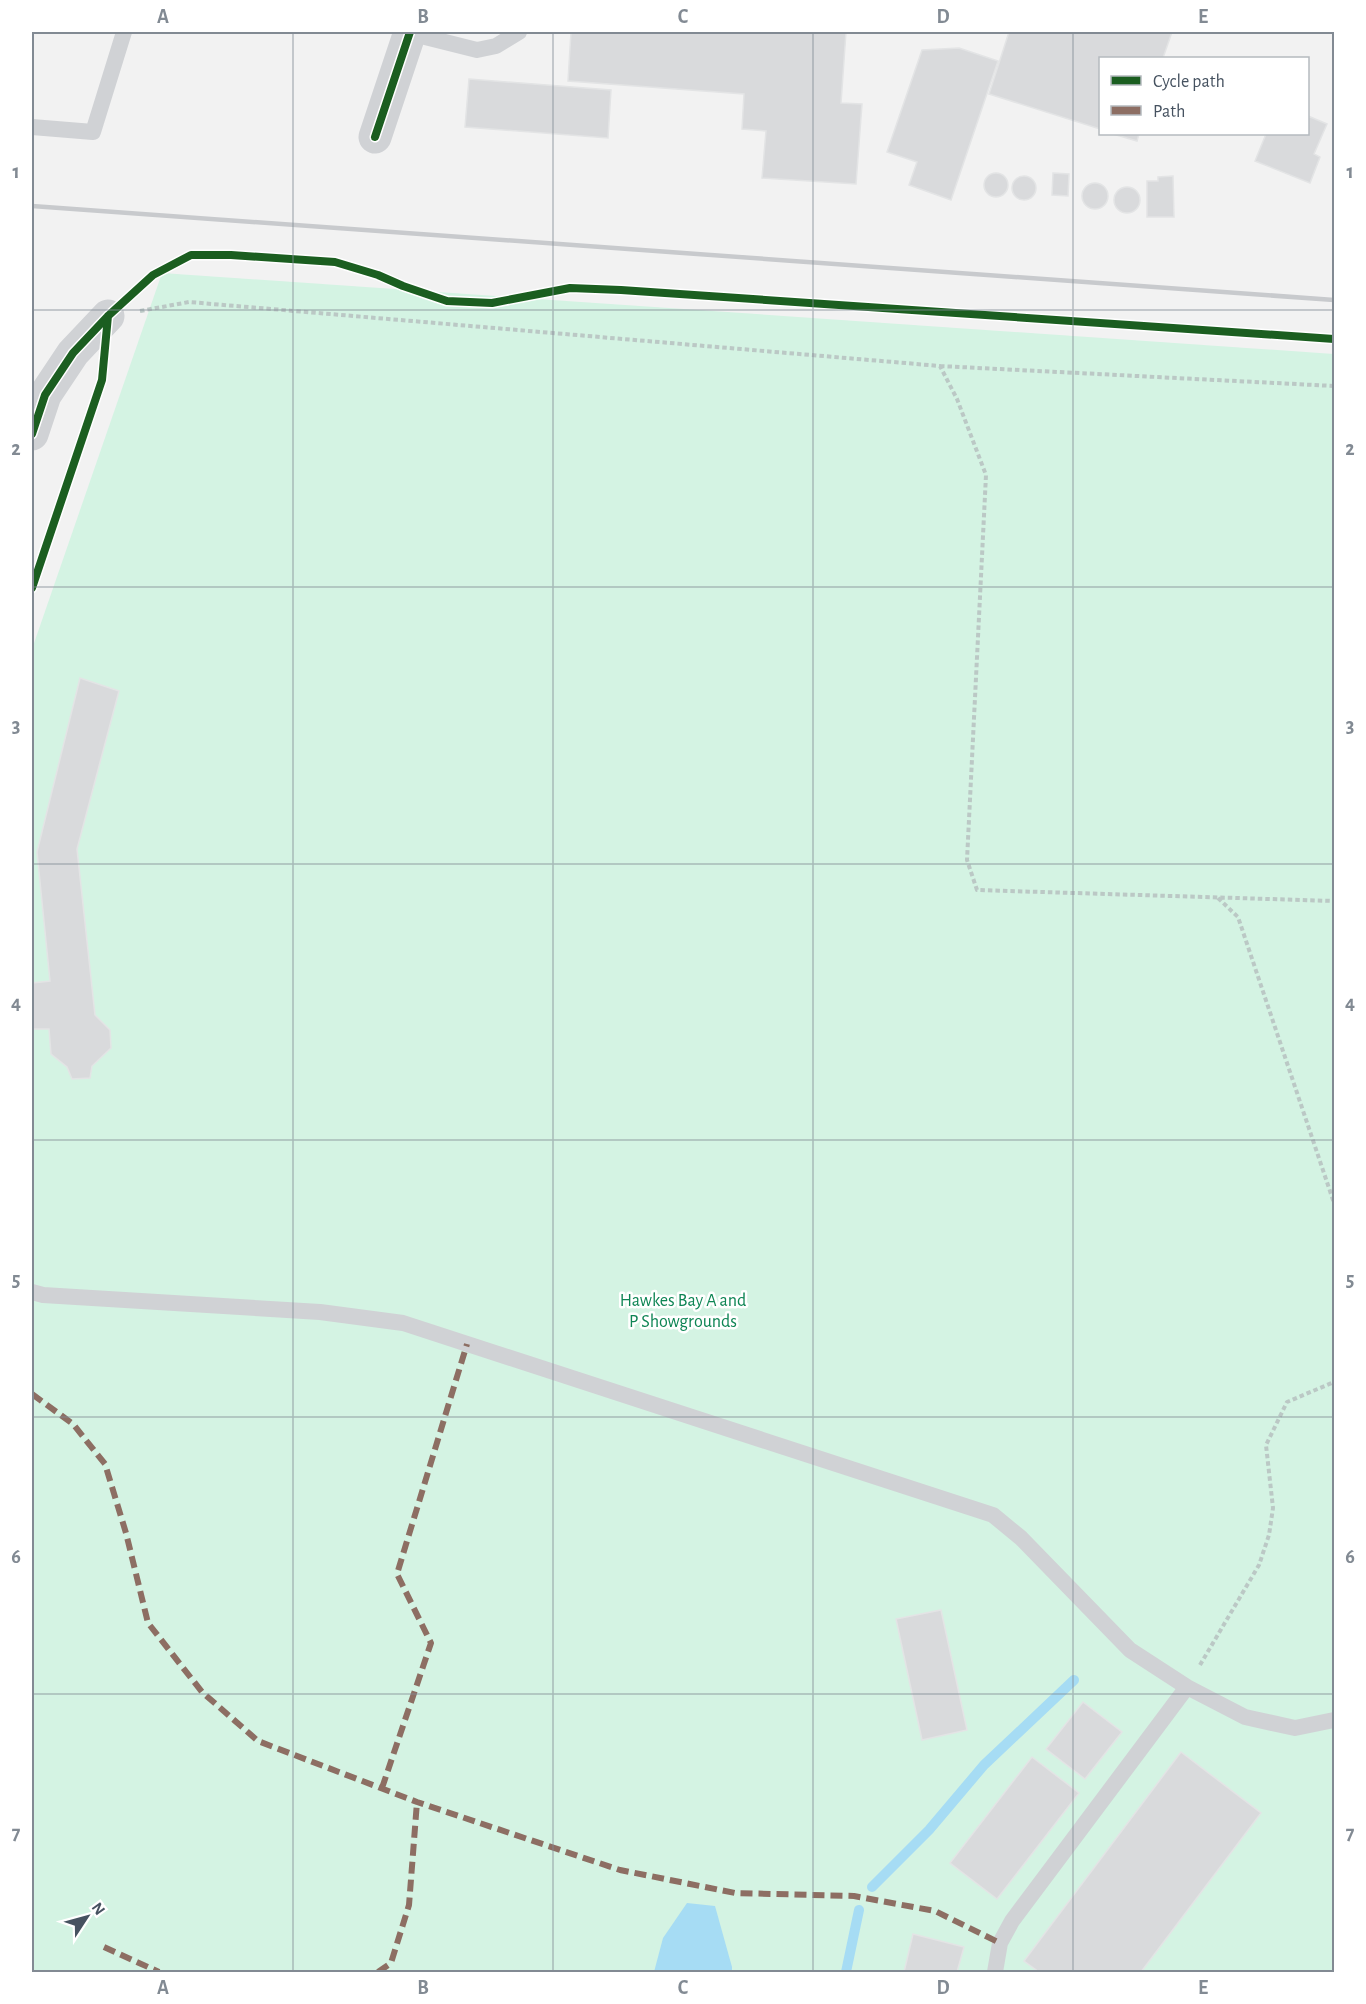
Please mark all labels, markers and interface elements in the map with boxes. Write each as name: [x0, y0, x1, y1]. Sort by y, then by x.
text: A: [157, 7, 169, 27]
text: B: [417, 7, 429, 27]
text: C: [678, 7, 689, 27]
text: D: [936, 7, 950, 27]
text: E: [1198, 7, 1208, 27]
legend: [1099, 57, 1309, 135]
text: Cycle path: [1153, 73, 1225, 91]
text: Path: [1153, 103, 1185, 121]
text: 1: [12, 162, 20, 182]
text: 1: [1346, 162, 1354, 182]
text: 2: [11, 439, 21, 459]
text: 2: [1345, 439, 1355, 459]
text: 3: [12, 716, 20, 736]
text: 3: [1346, 716, 1354, 736]
text: 4: [11, 993, 21, 1013]
text: 4: [1345, 993, 1355, 1013]
text: 5: [12, 1270, 20, 1290]
text: 5: [1346, 1270, 1354, 1290]
park label: Hawkes Bay A and P Showgrounds: [620, 1292, 746, 1331]
text: 6: [11, 1547, 21, 1567]
text: 6: [1345, 1547, 1355, 1567]
text: 7: [12, 1823, 21, 1843]
text: 7: [1346, 1823, 1355, 1843]
north arrow: [57, 1887, 117, 1947]
text: N: [89, 1900, 108, 1918]
text: A: [157, 1978, 169, 1998]
text: B: [417, 1978, 429, 1998]
text: C: [678, 1978, 689, 1998]
text: D: [936, 1978, 950, 1998]
text: E: [1198, 1978, 1208, 1998]

